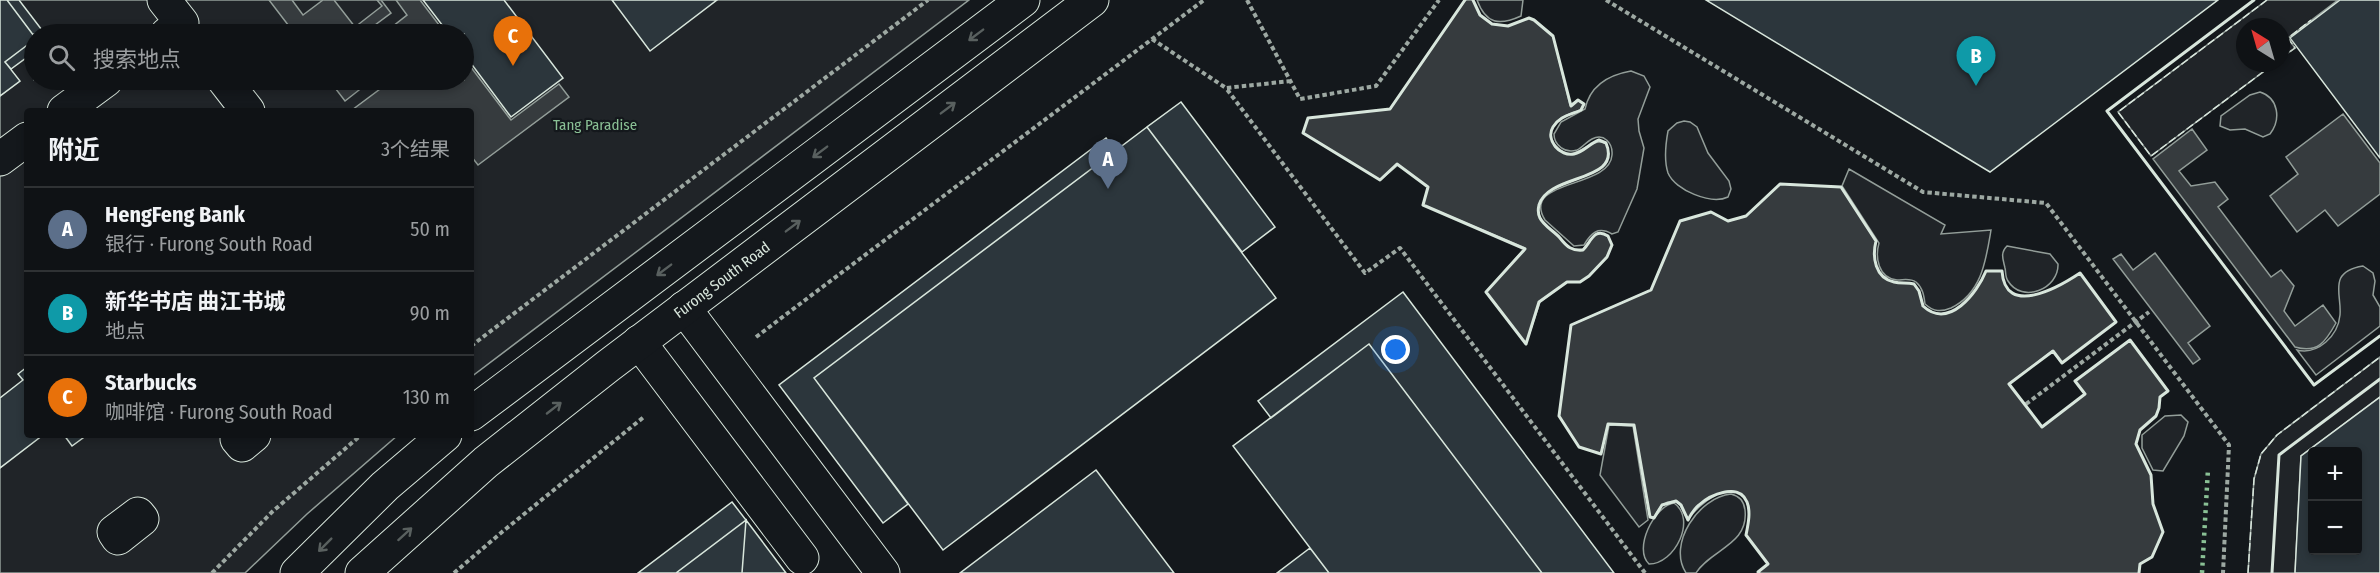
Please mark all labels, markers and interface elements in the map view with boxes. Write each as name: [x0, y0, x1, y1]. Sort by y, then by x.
pin: C: [494, 16, 532, 66]
north arrow: [2236, 18, 2290, 72]
search box: [24, 24, 474, 90]
one-way arrow: [968, 28, 984, 41]
pin: B: [1956, 36, 1996, 86]
icon: search: [45, 41, 78, 74]
text: 搜索地点: [93, 46, 181, 73]
one-way arrow: [940, 102, 956, 115]
park label: Tang Paradise: [553, 116, 637, 134]
text: 附近: [48, 135, 100, 166]
text: 3个结果: [381, 137, 450, 161]
pin: A: [1088, 140, 1128, 189]
one-way arrow: [813, 146, 829, 159]
text: HengFeng Bank: [105, 201, 245, 228]
text: A: [62, 217, 73, 241]
text: 50 m: [410, 217, 450, 241]
one-way arrow: [784, 220, 800, 232]
text: 银行 · Furong South Road: [105, 232, 313, 256]
street label: Furong South Road: [670, 238, 774, 322]
one-way arrow: [657, 263, 673, 276]
text: 新华书店 曲江书城: [105, 288, 286, 315]
text: B: [62, 301, 73, 325]
text: 90 m: [410, 301, 450, 325]
text: 地点: [105, 319, 145, 343]
your location: [1381, 335, 1410, 364]
text: Starbucks: [105, 369, 197, 396]
text: C: [62, 385, 73, 409]
text: 130 m: [403, 385, 450, 409]
text: 咖啡馆 · Furong South Road: [105, 400, 333, 424]
one-way arrow: [546, 401, 562, 414]
map controls: [2308, 447, 2362, 555]
button: +: [2308, 447, 2362, 501]
button: −: [2308, 501, 2362, 555]
one-way arrow: [398, 527, 413, 541]
one-way arrow: [317, 538, 332, 553]

